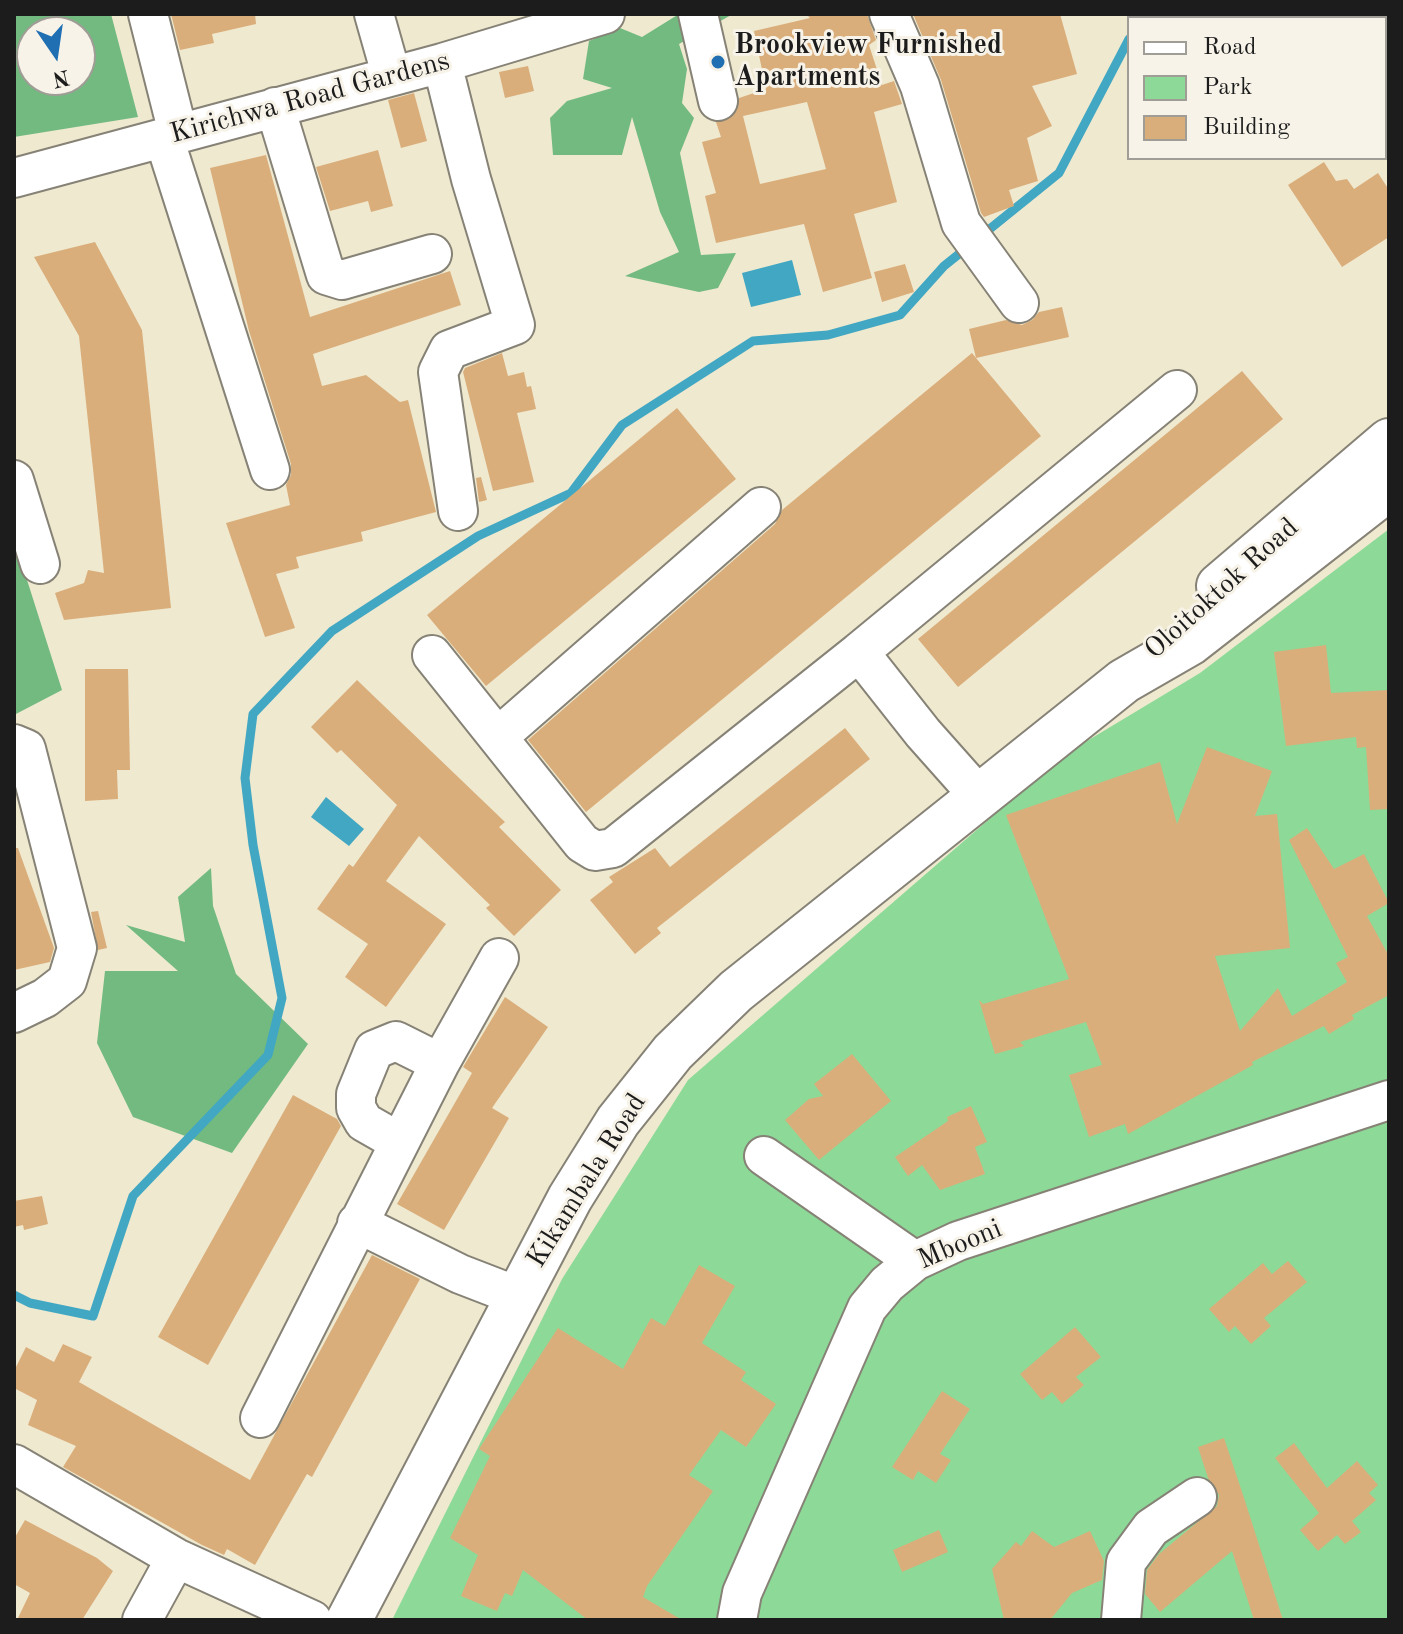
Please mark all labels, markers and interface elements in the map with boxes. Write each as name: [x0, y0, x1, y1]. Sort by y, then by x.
north arrow: [16, 16, 96, 96]
legend: [1127, 16, 1387, 160]
place label: Brookview Furnished Apartments: [734, 29, 1002, 95]
text: Road: [1203, 36, 1256, 60]
street label: Kirichwa Road Gardens: [166, 44, 454, 152]
marker: Brookview Furnished Apartments: [709, 53, 727, 71]
text: N: [50, 65, 72, 90]
text: Park: [1203, 76, 1252, 100]
text: Building: [1203, 116, 1290, 140]
street label: Oloitoktok Road: [1138, 511, 1306, 667]
street label: Kikambala Road: [520, 1088, 654, 1274]
street label: Mbooni: [913, 1212, 1007, 1278]

